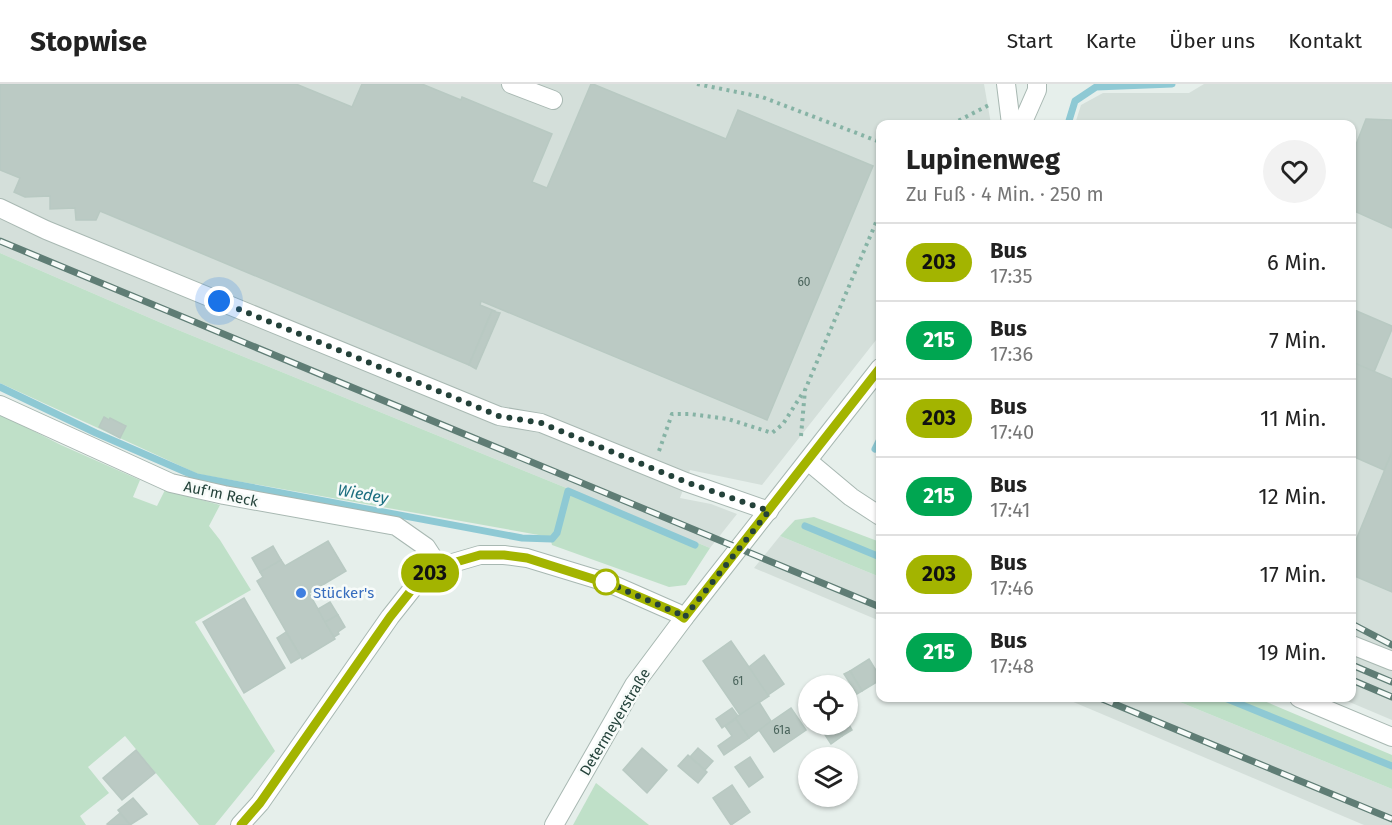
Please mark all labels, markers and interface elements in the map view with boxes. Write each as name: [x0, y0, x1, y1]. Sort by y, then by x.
text: Stopwise: [30, 25, 147, 58]
text: Start: [1007, 28, 1053, 54]
text: Karte: [1086, 28, 1136, 54]
text: Über uns: [1169, 28, 1255, 54]
text: Kontakt: [1288, 28, 1362, 54]
button: heart: [1263, 140, 1326, 203]
text: Lupinenweg: [906, 143, 1060, 176]
text: Zu Fuß · 4 Min. · 250 m: [906, 182, 1104, 206]
text: Bus: [990, 237, 1027, 264]
text: 203: [922, 249, 956, 275]
text: 6 Min.: [1267, 249, 1326, 276]
text: 17:35: [990, 264, 1033, 288]
house number: 60: [797, 275, 811, 289]
your location: [204, 286, 234, 316]
text: Bus: [990, 315, 1027, 342]
text: 215: [923, 327, 955, 353]
text: 7 Min.: [1269, 327, 1326, 354]
text: 17:36: [990, 342, 1033, 366]
text: Bus: [990, 393, 1027, 420]
text: 203: [922, 405, 956, 431]
text: 11 Min.: [1260, 405, 1326, 432]
text: 17:40: [990, 420, 1034, 444]
text: Bus: [990, 471, 1027, 498]
street label: Auf'm Reck: [182, 477, 260, 511]
water label: Wiedey: [336, 480, 391, 508]
text: 215: [923, 483, 955, 509]
text: 12 Min.: [1258, 483, 1326, 510]
text: 17:41: [990, 498, 1030, 522]
text: Bus: [990, 549, 1027, 576]
line badge: 203: [396, 554, 464, 592]
text: 203: [413, 560, 447, 586]
text: 203: [922, 561, 956, 587]
text: 17 Min.: [1259, 561, 1326, 588]
unlabelled marker: [593, 569, 619, 595]
text: 17:46: [990, 576, 1034, 600]
place label: Stücker's: [313, 584, 374, 602]
marker: Stücker's: [294, 586, 308, 600]
text: Bus: [990, 627, 1027, 654]
text: 215: [923, 639, 955, 665]
text: 19 Min.: [1258, 639, 1326, 666]
text: 17:48: [990, 654, 1034, 678]
street label: Determeyerstraße: [576, 665, 654, 779]
house number: 61: [732, 674, 744, 688]
map controls: [798, 675, 858, 807]
button: locate: [798, 675, 858, 735]
house number: 61a: [773, 723, 791, 737]
button: layers: [798, 747, 858, 807]

